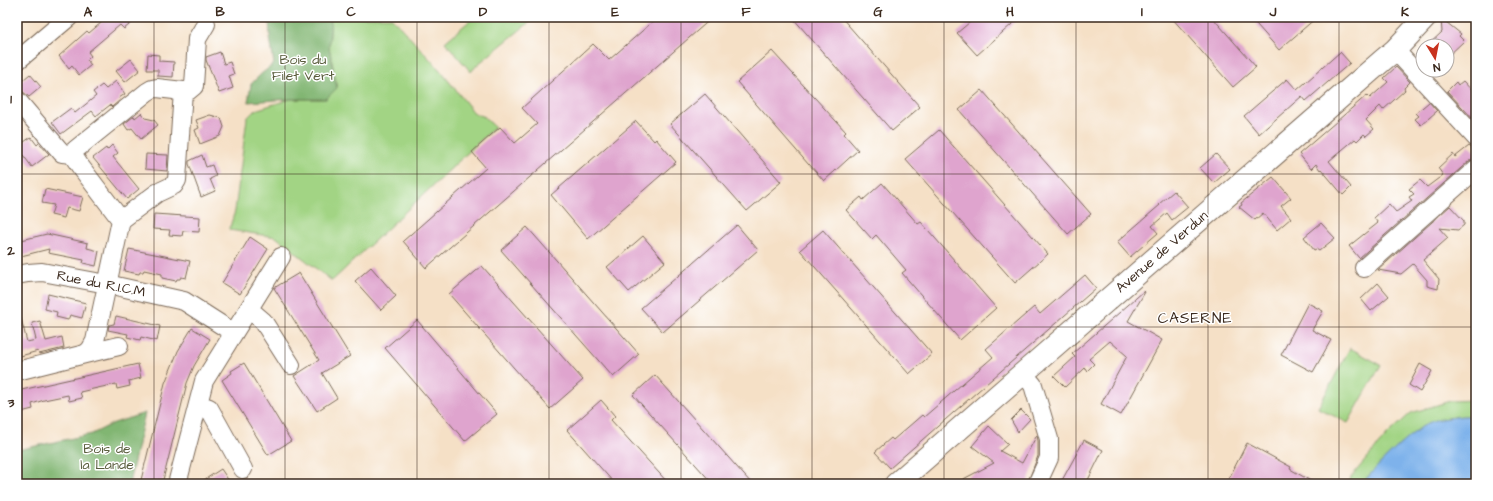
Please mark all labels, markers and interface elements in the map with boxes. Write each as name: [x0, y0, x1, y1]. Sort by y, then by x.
text: A: [84, 3, 93, 21]
text: B: [215, 3, 225, 21]
text: C: [346, 3, 356, 21]
text: D: [479, 3, 488, 21]
text: E: [611, 3, 619, 21]
text: F: [741, 3, 751, 21]
text: G: [873, 3, 883, 21]
text: H: [1006, 3, 1014, 21]
text: I: [1141, 3, 1143, 21]
text: J: [1269, 3, 1277, 21]
text: K: [1401, 3, 1409, 21]
north arrow: [1415, 38, 1455, 78]
park label: Bois du Filet Vert: [272, 50, 335, 86]
text: N: [1432, 59, 1441, 75]
text: 1: [10, 90, 12, 108]
street label: Avenue de Verdun: [1111, 206, 1213, 298]
text: 2: [6, 242, 15, 260]
street label: Rue du R.I.C.M: [55, 266, 147, 302]
district label: CASERNE: [1158, 308, 1232, 329]
text: 3: [7, 394, 15, 412]
park label: Bois de la Lande: [80, 439, 134, 475]

